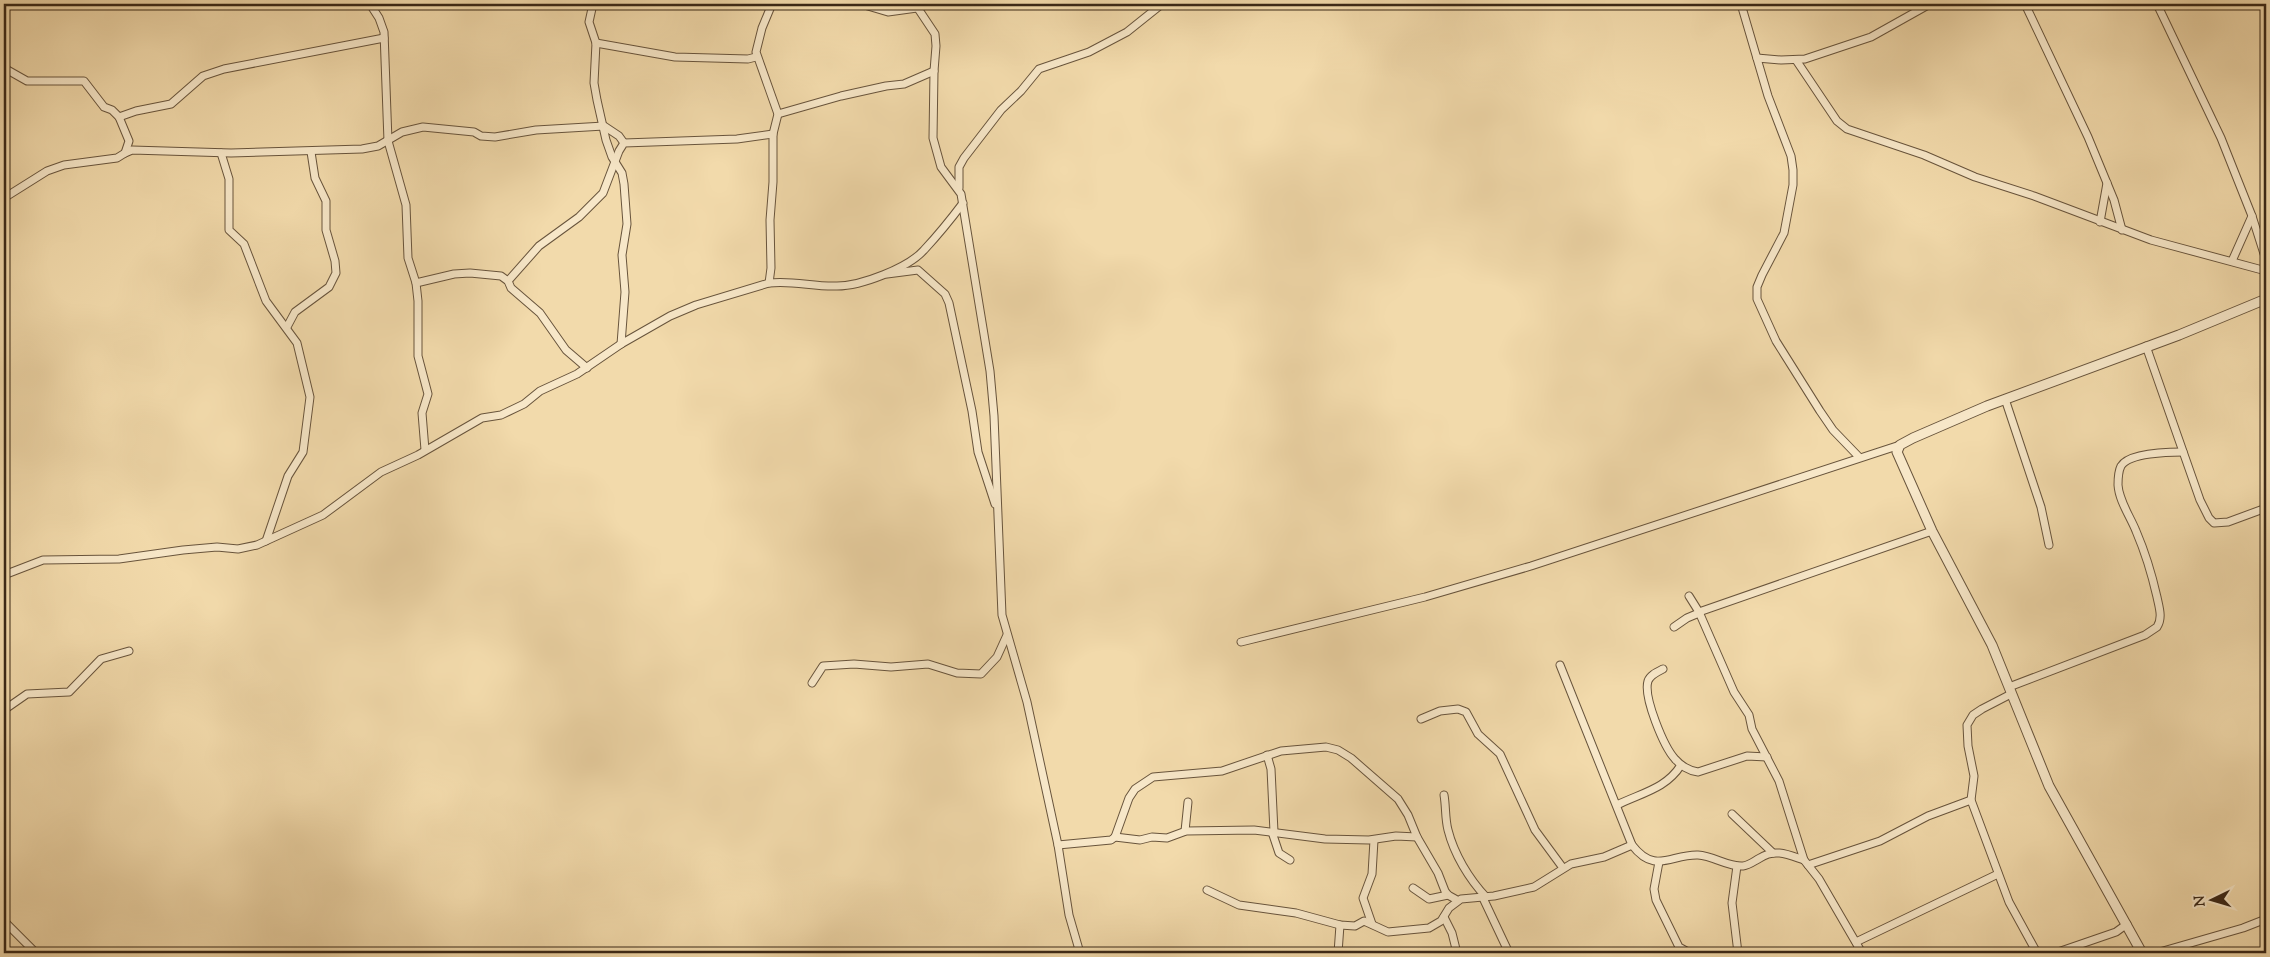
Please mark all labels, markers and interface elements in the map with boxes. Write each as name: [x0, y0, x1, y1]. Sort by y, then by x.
north arrow: [2188, 874, 2238, 924]
text: N: [2191, 895, 2211, 907]

